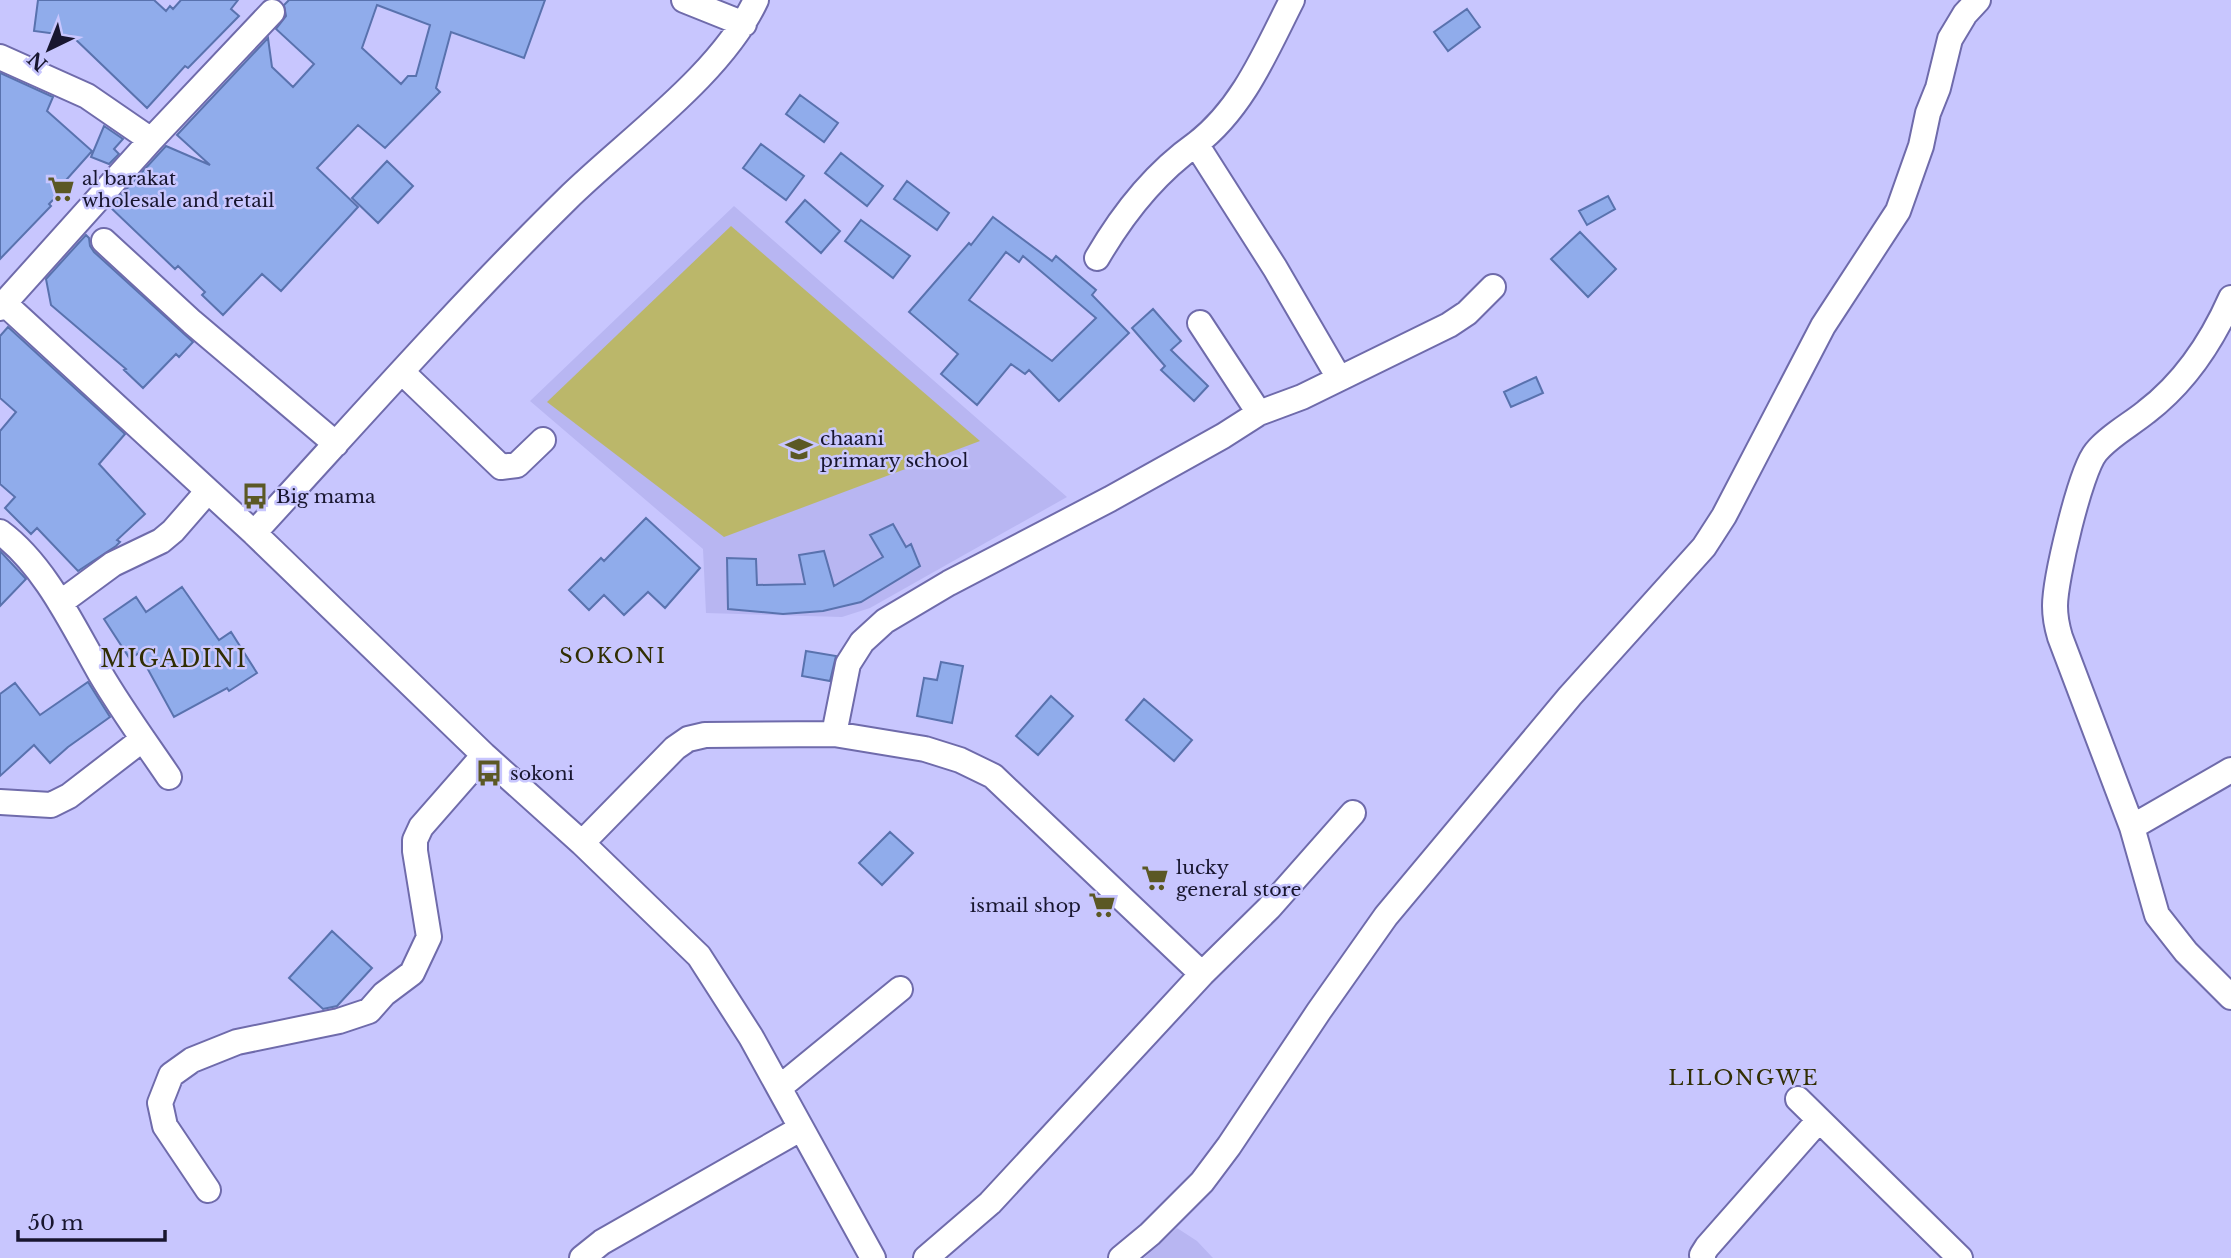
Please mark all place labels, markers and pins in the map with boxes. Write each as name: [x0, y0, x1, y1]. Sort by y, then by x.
place label: al barakat wholesale and retail: [82, 167, 274, 212]
supermarket icon: al barakat wholesale and retail: [46, 174, 76, 204]
place label: chaani primary school: [820, 427, 968, 472]
school or university icon: chaani primary school: [784, 434, 814, 464]
bus stop icon: Big mama: [240, 481, 270, 511]
place label: Big mama: [276, 485, 376, 508]
bus stop icon: sokoni: [474, 758, 504, 788]
place label: sokoni: [510, 762, 575, 785]
place label: lucky general store: [1176, 856, 1301, 901]
supermarket icon: lucky general store: [1140, 863, 1170, 893]
supermarket icon: ismail shop: [1087, 890, 1117, 920]
place label: ismail shop: [970, 894, 1081, 917]

